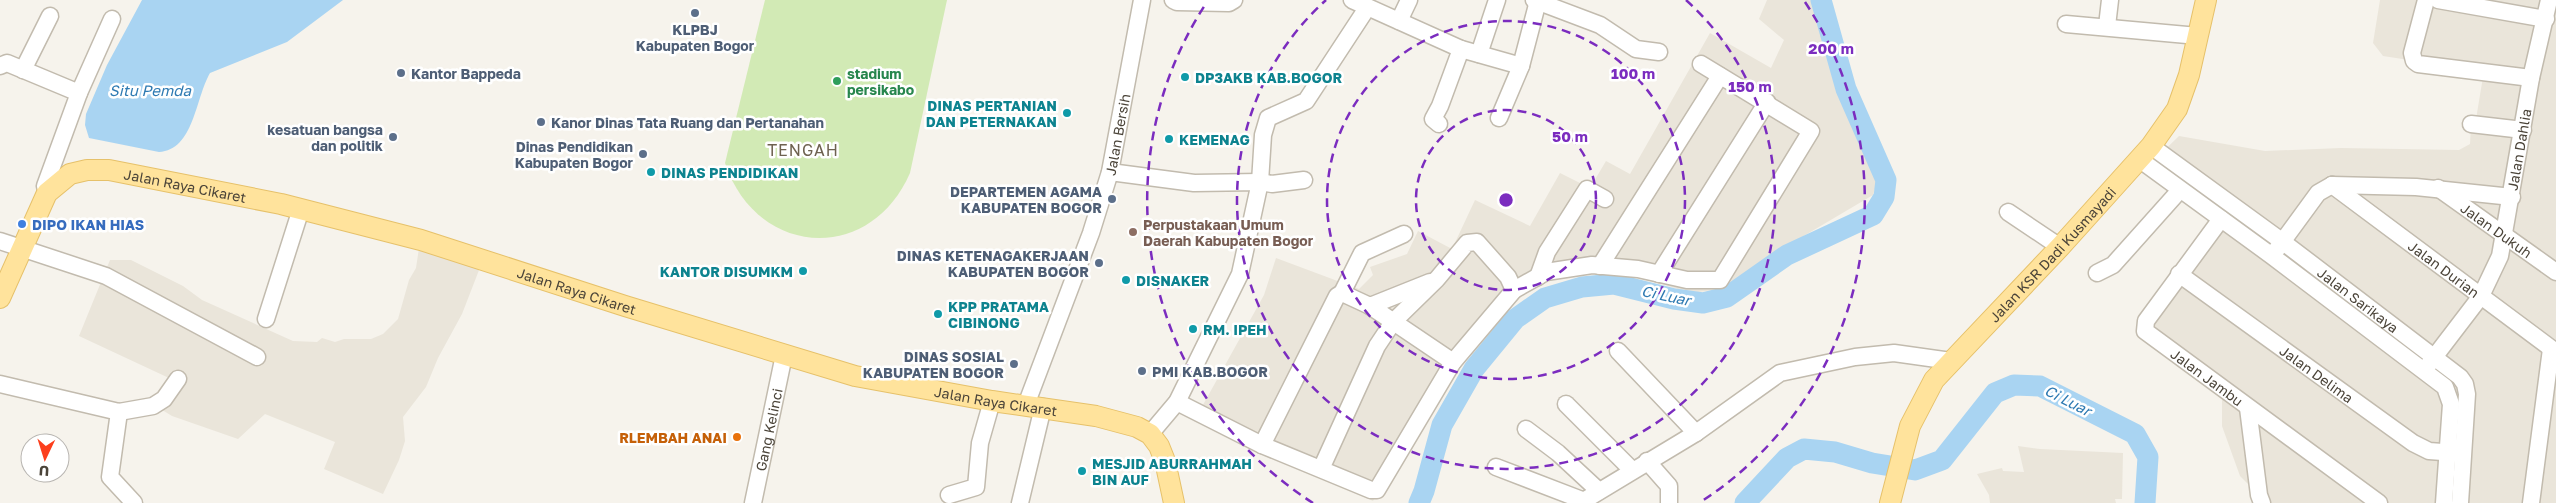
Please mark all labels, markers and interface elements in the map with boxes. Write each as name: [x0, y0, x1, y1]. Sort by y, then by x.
marker: KLPBJ Kabupaten Bogor: [689, 7, 701, 19]
place label: KLPBJ Kabupaten Bogor: [636, 21, 755, 54]
text: 200 m: [1808, 39, 1854, 57]
text: 100 m: [1611, 64, 1655, 82]
place label: Kantor Bappeda: [411, 65, 521, 82]
place label: stadium persikabo: [847, 65, 914, 98]
marker: Kantor Bappeda: [395, 67, 407, 79]
place label: DP3AKB KAB.BOGOR: [1195, 69, 1343, 86]
marker: DP3AKB KAB.BOGOR: [1179, 71, 1191, 83]
marker: stadium persikabo: [831, 75, 843, 87]
text: 150 m: [1728, 77, 1772, 95]
water label: Situ Pemda: [109, 81, 191, 99]
street label: Jalan Bersih: [1101, 92, 1133, 177]
place label: DINAS PERTANIAN DAN PETERNAKAN: [926, 97, 1057, 130]
marker: DINAS PERTANIAN DAN PETERNAKAN: [1061, 107, 1073, 119]
street label: Jalan Dahlia: [2503, 107, 2534, 192]
place label: Kanor Dinas Tata Ruang dan Pertanahan: [551, 114, 824, 131]
marker: Kanor Dinas Tata Ruang dan Pertanahan: [535, 116, 547, 128]
place label: kesatuan bangsa dan politik: [267, 121, 383, 154]
text: 50 m: [1552, 127, 1588, 145]
marker: kesatuan bangsa dan politik: [387, 131, 399, 143]
place label: KEMENAG: [1179, 131, 1250, 148]
marker: KEMENAG: [1163, 133, 1175, 145]
place label: Dinas Pendidikan Kabupaten Bogor: [515, 138, 634, 171]
district label: TENGAH: [767, 140, 839, 160]
marker: Dinas Pendidikan Kabupaten Bogor: [637, 148, 649, 160]
place label: DINAS PENDIDIKAN: [661, 164, 798, 181]
street label: Jalan Raya Cikaret: [123, 165, 248, 205]
marker: DINAS PENDIDIKAN: [645, 166, 657, 178]
place label: DEPARTEMEN AGAMA KABUPATEN BOGOR: [950, 183, 1102, 216]
street label: Jalan KSR Dadi Kusmayadi: [1985, 183, 2119, 325]
centre of rings: [1497, 191, 1515, 209]
marker: DEPARTEMEN AGAMA KABUPATEN BOGOR: [1106, 193, 1118, 205]
street label: Jalan Dukuh: [2458, 199, 2536, 261]
place label: DIPO IKAN HIAS: [32, 216, 144, 233]
place label: Perpustakaan Umum Daerah Kabupaten Bogor: [1143, 216, 1314, 249]
marker: DIPO IKAN HIAS: [16, 218, 28, 230]
marker: Perpustakaan Umum Daerah Kabupaten Bogor: [1127, 226, 1139, 238]
street label: Jalan Durian: [2405, 237, 2483, 301]
place label: DINAS KETENAGAKERJAAN KABUPATEN BOGOR: [897, 247, 1089, 280]
marker: DINAS KETENAGAKERJAAN KABUPATEN BOGOR: [1093, 257, 1105, 269]
street label: Jalan Raya Cikaret: [515, 263, 638, 317]
place label: KANTOR DISUMKM: [660, 263, 793, 280]
street label: Jalan Sarikaya: [2315, 263, 2402, 336]
marker: KANTOR DISUMKM: [797, 265, 809, 277]
place label: DISNAKER: [1136, 272, 1210, 289]
marker: DISNAKER: [1120, 274, 1132, 286]
water label: Ci Luar: [1640, 281, 1694, 309]
place label: KPP PRATAMA CIBINONG: [948, 298, 1049, 331]
marker: KPP PRATAMA CIBINONG: [932, 308, 944, 320]
place label: RM. IPEH: [1203, 321, 1267, 338]
marker: RM. IPEH: [1187, 323, 1199, 335]
street label: Jalan Delima: [2277, 341, 2357, 406]
street label: Jalan Jambu: [2168, 345, 2247, 409]
place label: DINAS SOSIAL KABUPATEN BOGOR: [863, 348, 1004, 381]
marker: DINAS SOSIAL KABUPATEN BOGOR: [1008, 358, 1020, 370]
place label: PMI KAB.BOGOR: [1152, 363, 1268, 380]
marker: PMI KAB.BOGOR: [1136, 365, 1148, 377]
water label: Ci Luar: [2042, 381, 2096, 420]
street label: Jalan Raya Cikaret: [933, 382, 1058, 419]
street label: Gang Kelinci: [751, 387, 785, 473]
place label: RLEMBAH ANAI: [619, 429, 727, 446]
marker: RLEMBAH ANAI: [731, 431, 743, 443]
north arrow: [20, 433, 70, 483]
place label: MESJID ABURRAHMAH BIN AUF: [1092, 455, 1252, 488]
text: U: [38, 463, 50, 480]
marker: MESJID ABURRAHMAH BIN AUF: [1076, 465, 1088, 477]

